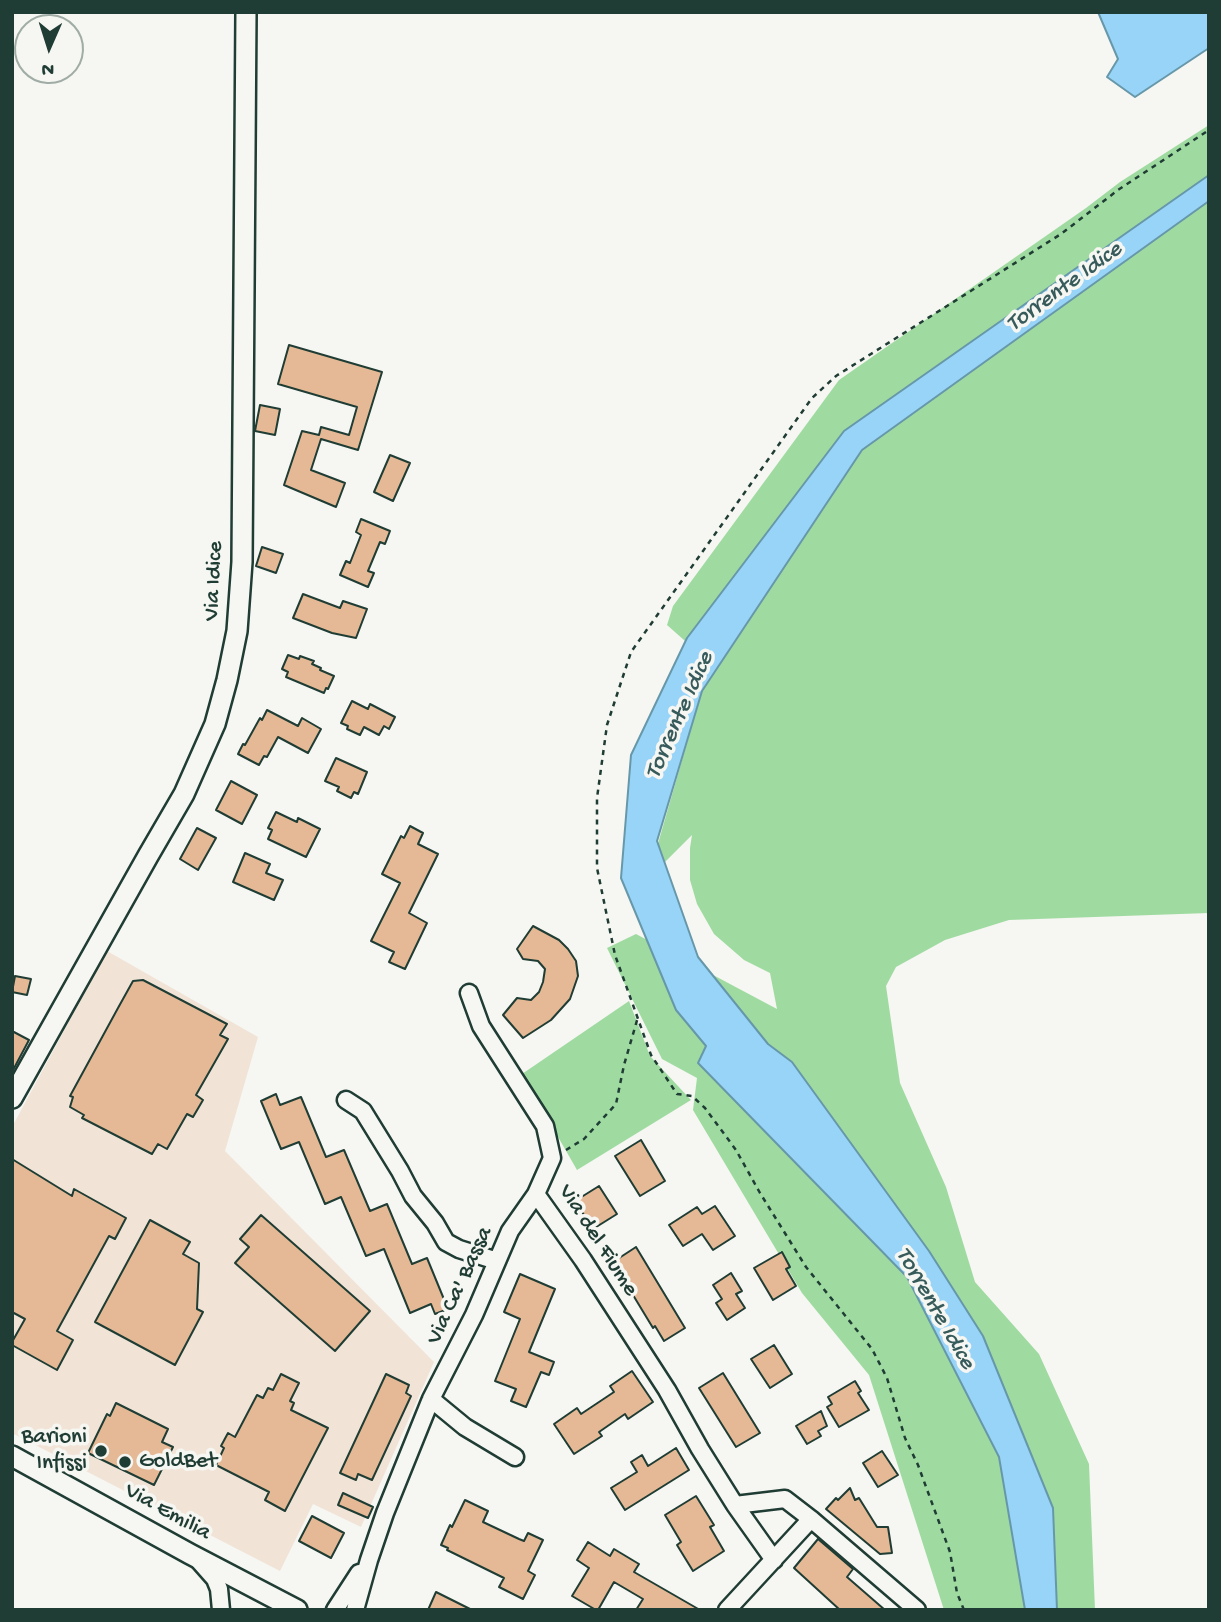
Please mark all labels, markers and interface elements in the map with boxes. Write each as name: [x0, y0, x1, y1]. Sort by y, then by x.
north arrow: [14, 14, 84, 84]
text: N: [41, 57, 55, 80]
water label: Torrente Idice: [1002, 236, 1128, 340]
street label: Via Idice: [199, 540, 231, 622]
water label: Torrente Idice: [640, 648, 722, 784]
street label: Via del Fiume: [551, 1180, 643, 1302]
street label: Via Ca' Bassa: [422, 1223, 500, 1349]
water label: Torrente Idice: [888, 1243, 980, 1375]
place label: Barioni Infissi: [21, 1424, 87, 1478]
marker: Barioni Infissi: [93, 1443, 109, 1459]
place label: GoldBet: [139, 1448, 217, 1476]
marker: GoldBet: [117, 1454, 133, 1470]
street label: Via Emilia: [119, 1478, 215, 1548]

